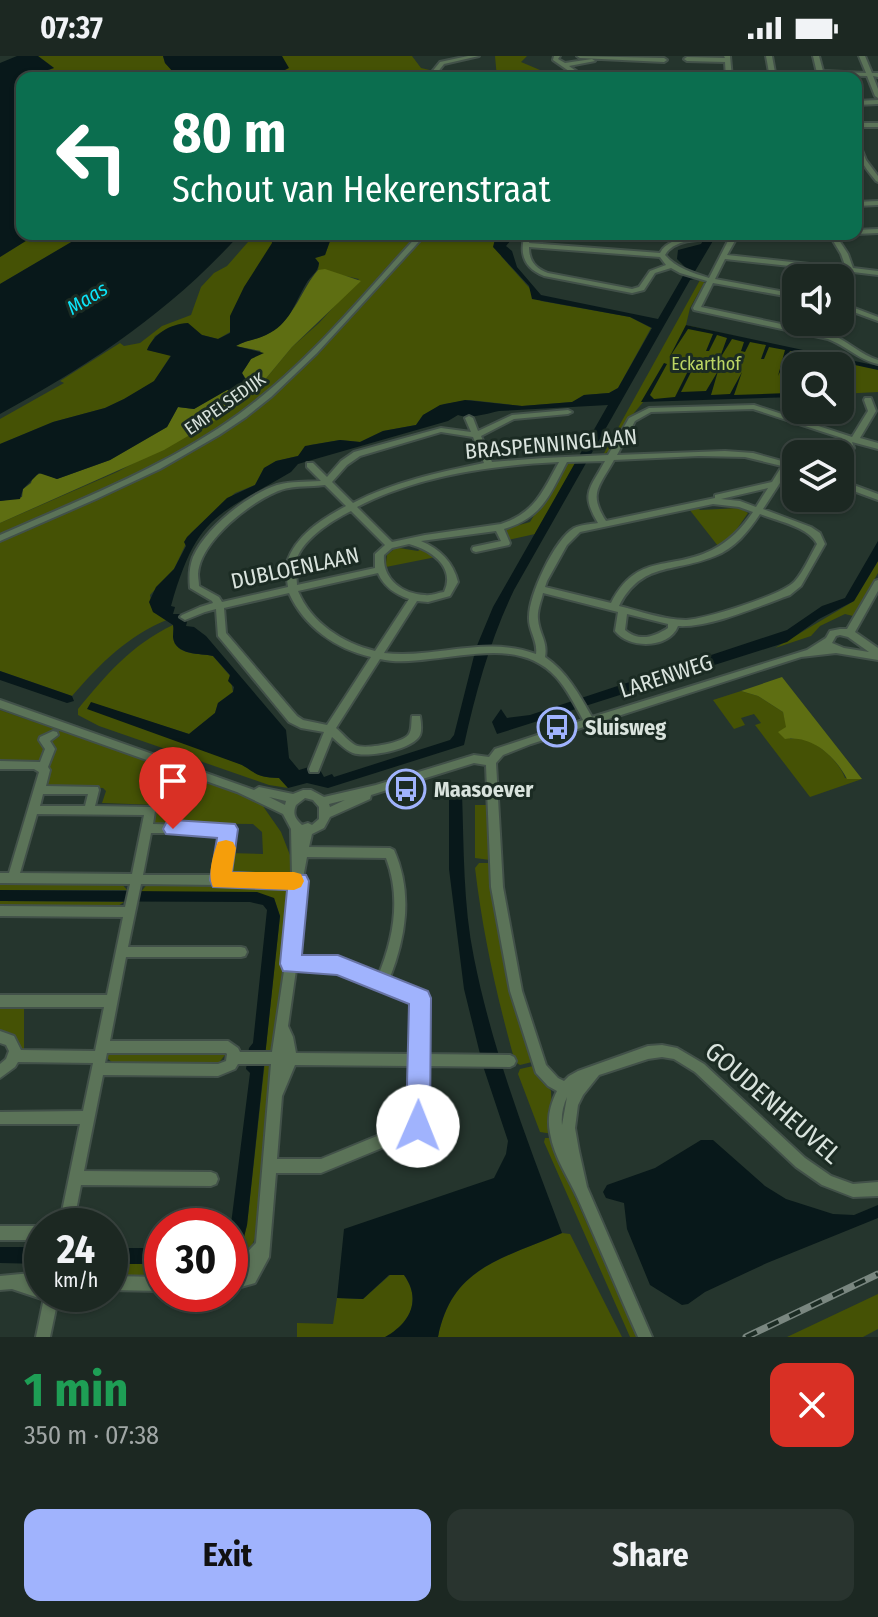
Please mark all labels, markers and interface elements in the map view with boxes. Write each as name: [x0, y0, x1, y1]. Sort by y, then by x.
text: 07:37: [40, 10, 103, 46]
text: 80 m: [172, 100, 287, 167]
icon: left: [40, 104, 144, 208]
text: Schout van Hekerenstraat: [172, 168, 550, 212]
map controls: [782, 264, 854, 512]
button: sound: [782, 264, 854, 336]
water label: Maas: [62, 276, 112, 320]
button: search: [782, 352, 854, 424]
park label: Eckarthof: [671, 353, 742, 375]
street label: EMPELSEDIJK: [180, 368, 270, 440]
street label: BRASPENNINGLAAN: [464, 423, 638, 465]
button: layers: [782, 440, 854, 512]
street label: DUBLOENLAAN: [228, 541, 362, 595]
street label: LARENWEG: [616, 648, 716, 704]
bus stop icon: Sluisweg: [536, 706, 578, 748]
place label: Sluisweg: [585, 714, 666, 741]
pin: [139, 747, 207, 829]
icon: arrive: [151, 759, 195, 803]
bus stop icon: Maasoever: [385, 768, 427, 810]
place label: Maasoever: [434, 776, 534, 803]
street label: GOUDENHEUVEL: [699, 1036, 848, 1171]
position arrow: [376, 1084, 460, 1168]
speed limit sign: 30: [144, 1208, 248, 1312]
text: 24: [57, 1226, 95, 1274]
text: km/h: [54, 1268, 98, 1292]
text: 1 min: [24, 1361, 129, 1419]
button: close: [770, 1363, 854, 1447]
text: 350 m · 07:38: [24, 1420, 159, 1451]
button: Exit: [24, 1509, 431, 1601]
button: Share: [447, 1509, 854, 1601]

